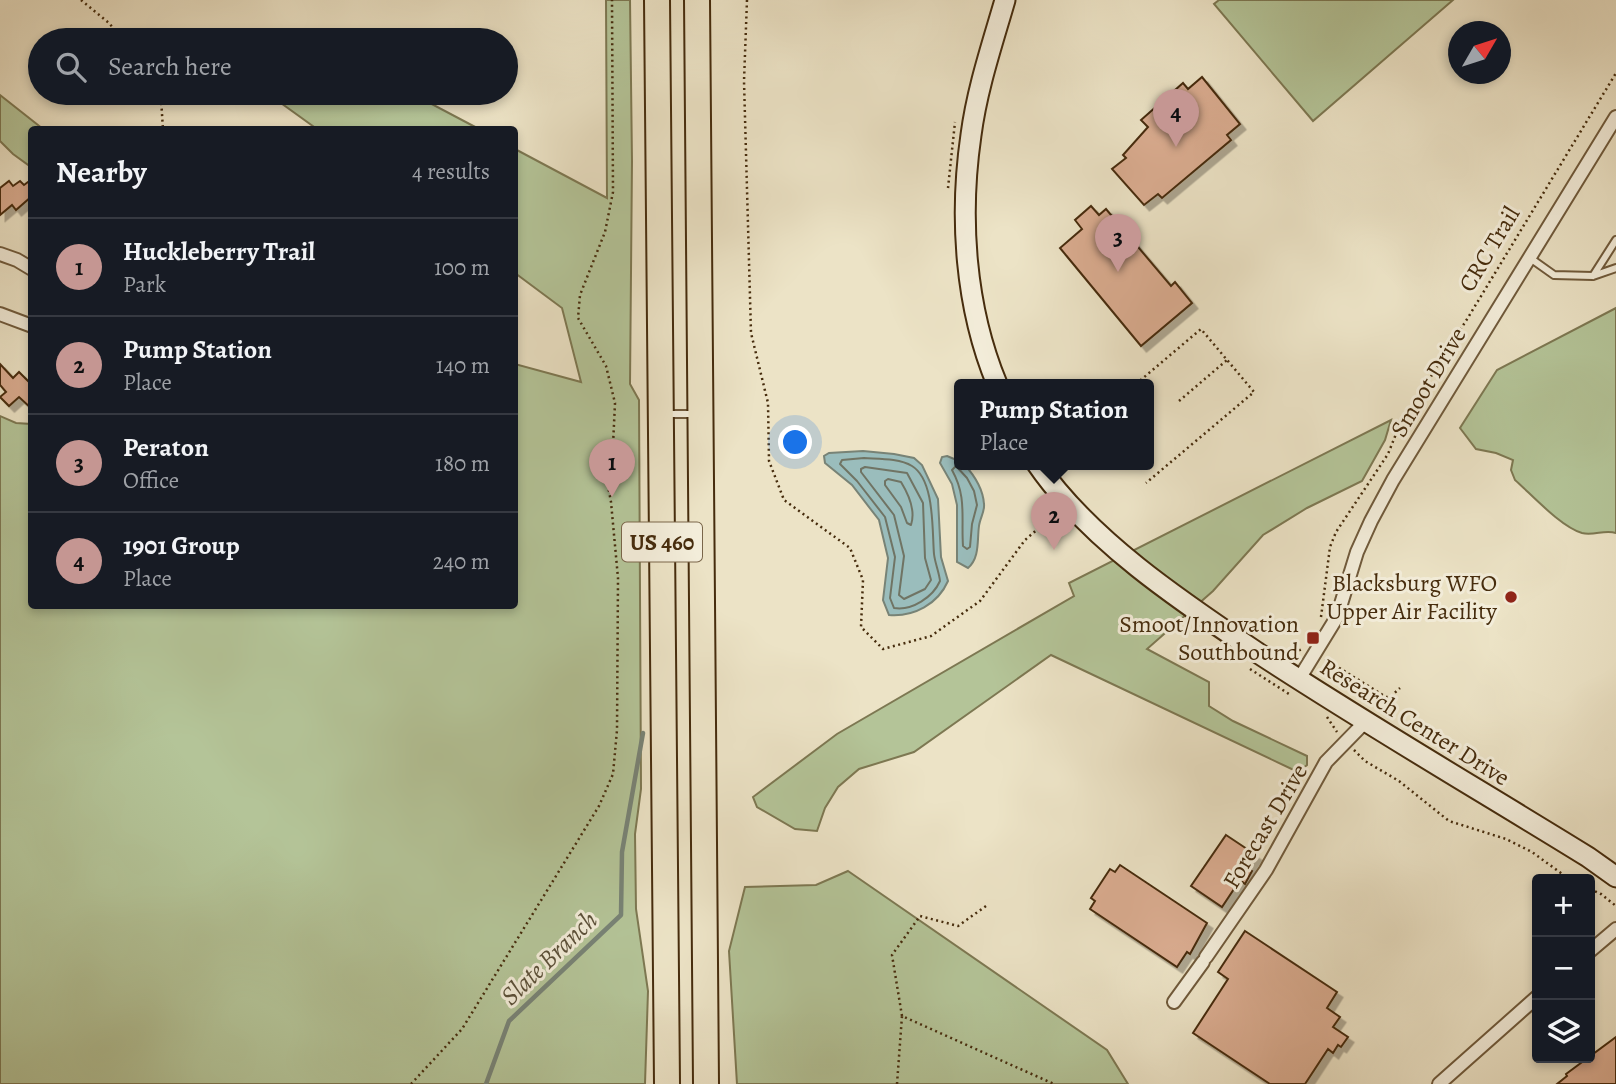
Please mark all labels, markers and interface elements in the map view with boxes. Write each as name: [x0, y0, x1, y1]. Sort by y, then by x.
north arrow: [1448, 21, 1511, 84]
search box: [28, 28, 518, 105]
icon: search: [52, 48, 90, 86]
text: Search here: [108, 49, 232, 84]
pin: 4: [1153, 89, 1199, 147]
text: Nearby: [56, 152, 147, 192]
text: 4 results: [412, 156, 490, 187]
street label: CRC Trail: [1451, 200, 1527, 298]
pin: 3: [1095, 214, 1141, 272]
text: Huckleberry Trail: [123, 234, 315, 269]
text: 1: [75, 252, 83, 283]
text: 100 m: [434, 252, 490, 283]
text: Park: [123, 269, 166, 300]
street label: Smoot Drive: [1383, 321, 1473, 443]
text: Pump Station: [123, 332, 272, 367]
text: 2: [73, 350, 85, 381]
text: 140 m: [436, 350, 490, 381]
text: Place: [123, 367, 172, 398]
popup: [954, 379, 1154, 470]
text: Pump Station: [980, 392, 1128, 427]
your location: [778, 425, 812, 459]
text: Place: [980, 427, 1028, 458]
text: Peraton: [123, 430, 209, 465]
pin: 1: [589, 439, 635, 497]
text: 3: [74, 448, 84, 479]
text: 180 m: [435, 448, 490, 479]
text: Office: [123, 465, 179, 496]
pin: 2: [1031, 492, 1077, 550]
road number: US 460: [622, 522, 702, 562]
text: 1901 Group: [123, 528, 240, 563]
text: 4: [74, 546, 84, 577]
text: 240 m: [433, 546, 490, 577]
text: Place: [123, 563, 172, 594]
place label: Blacksburg WFO Upper Air Facility: [1326, 567, 1497, 627]
marker: Blacksburg WFO Upper Air Facility: [1503, 589, 1519, 605]
place label: Smoot/Innovation Southbound: [1119, 608, 1299, 668]
marker: Smoot/Innovation Southbound: [1305, 630, 1321, 646]
street label: Research Center Drive: [1314, 651, 1516, 793]
street label: Forecast Drive: [1215, 758, 1315, 894]
map controls: [1532, 874, 1595, 1063]
button: +: [1532, 874, 1595, 937]
water label: Slate Branch: [493, 903, 605, 1013]
button: −: [1532, 937, 1595, 1000]
button: layers: [1532, 1000, 1595, 1063]

